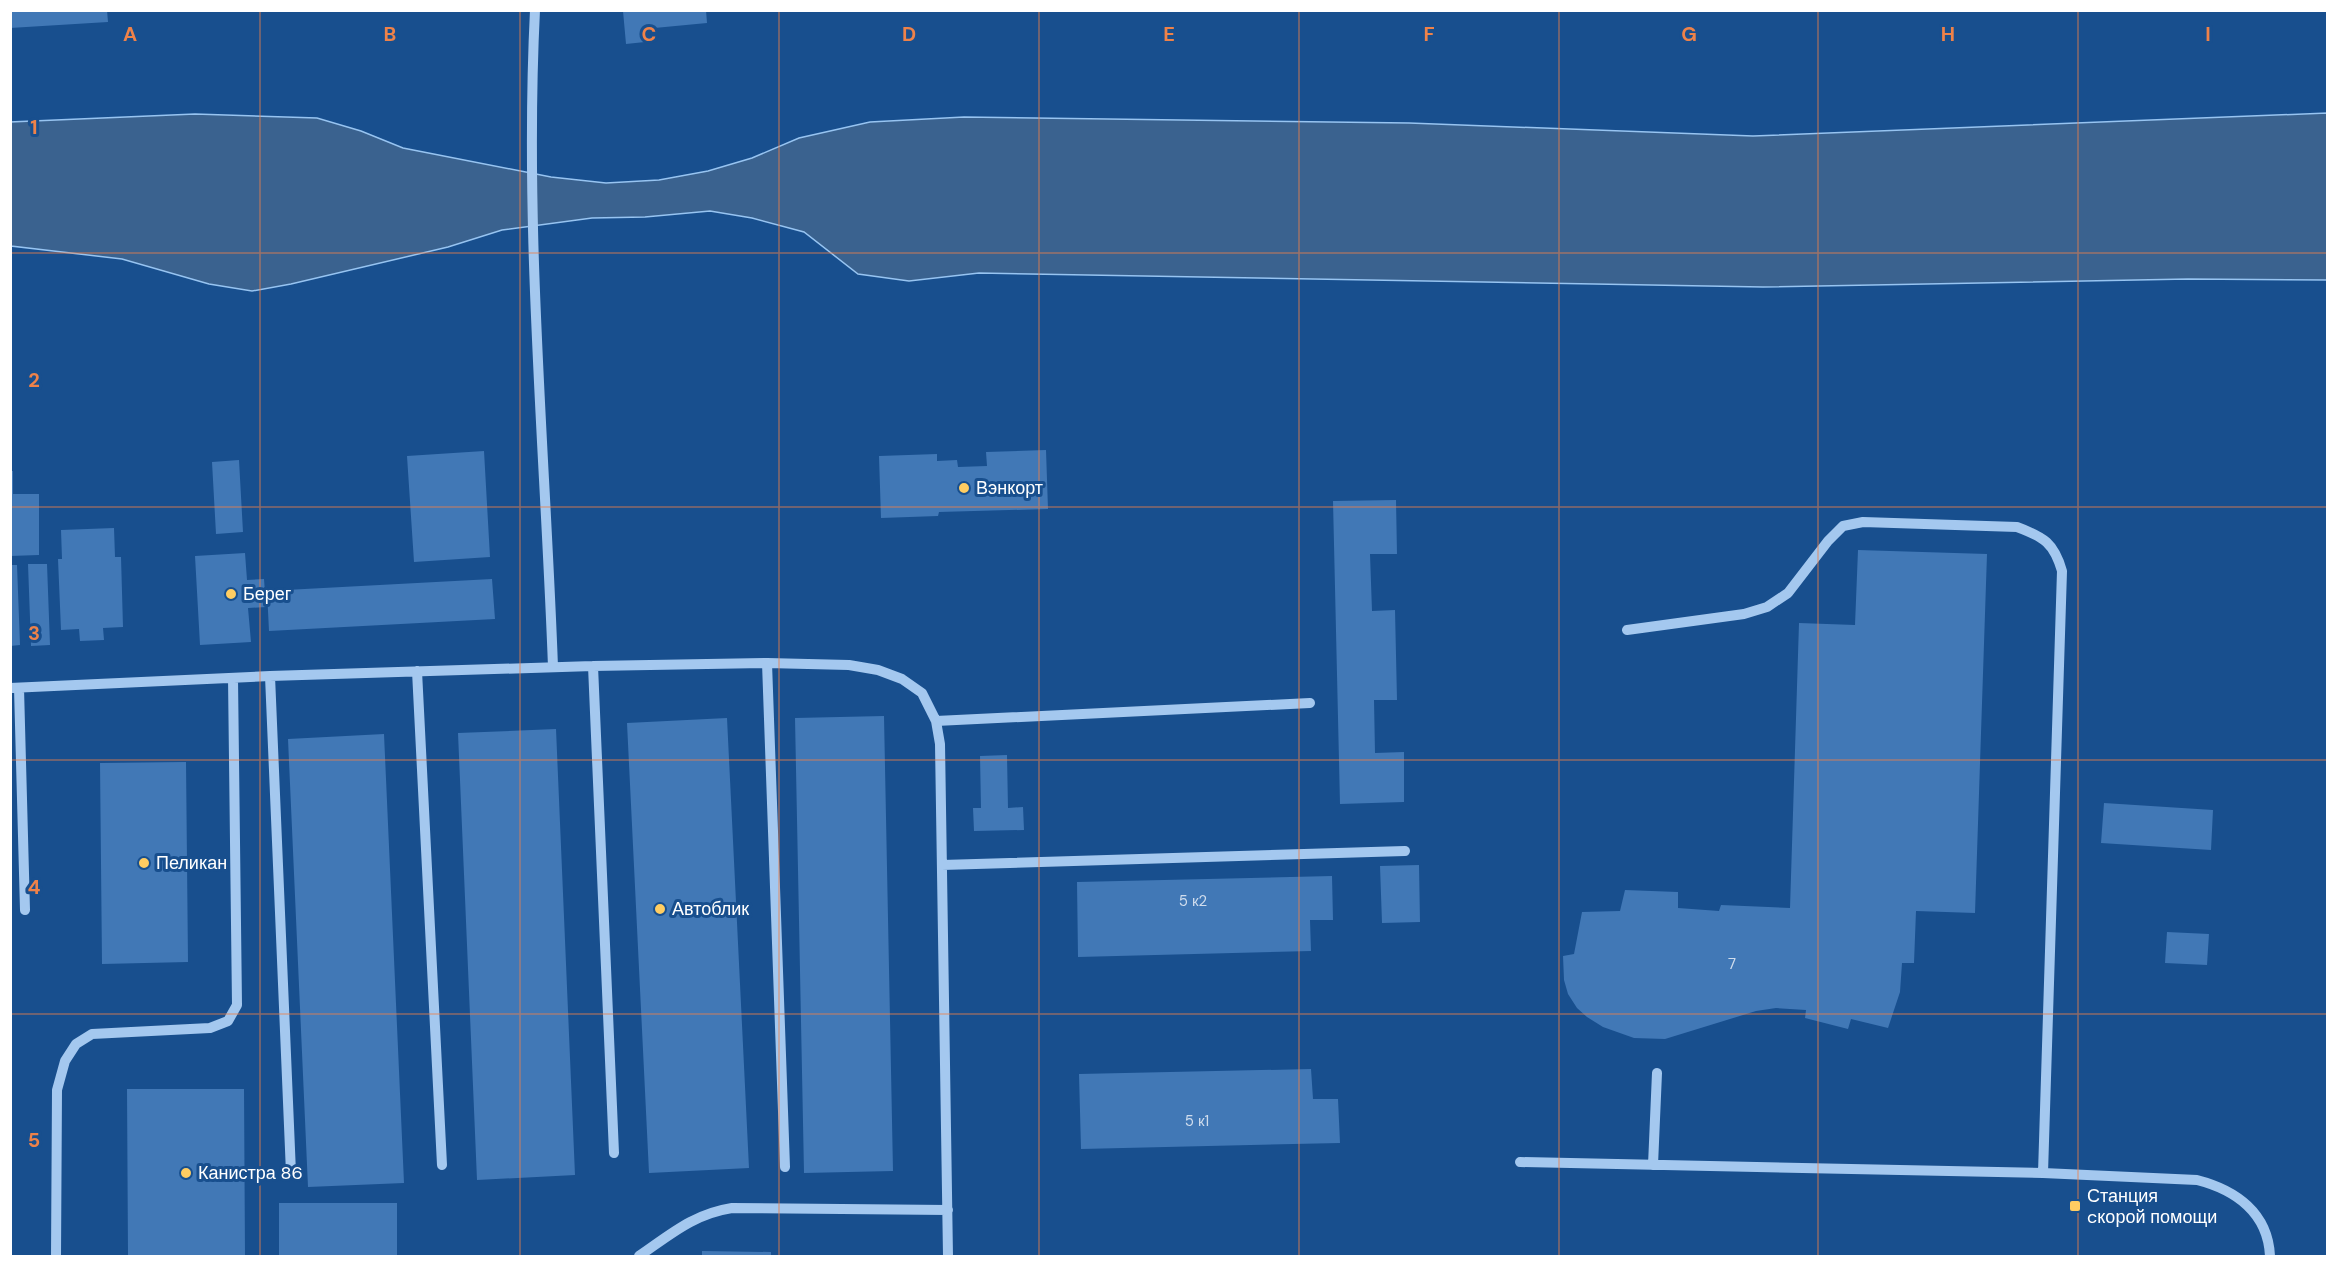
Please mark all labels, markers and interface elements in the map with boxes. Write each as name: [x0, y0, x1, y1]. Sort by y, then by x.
text: A: [123, 21, 137, 47]
text: B: [384, 21, 396, 47]
text: C: [642, 21, 656, 47]
text: D: [902, 21, 916, 47]
text: E: [1163, 21, 1175, 47]
text: F: [1423, 21, 1435, 47]
text: G: [1681, 21, 1697, 47]
text: H: [1941, 21, 1955, 47]
text: I: [2205, 21, 2211, 47]
text: 1: [30, 114, 38, 140]
text: 2: [28, 367, 40, 393]
place label: Вэнкорт: [976, 476, 1043, 500]
marker: Вэнкорт: [957, 481, 971, 495]
place label: Берег: [243, 582, 292, 606]
marker: Берег: [224, 587, 238, 601]
text: 3: [28, 620, 40, 646]
place label: Пеликан: [156, 851, 227, 875]
marker: Пеликан: [137, 856, 151, 870]
text: 4: [28, 874, 41, 900]
house number: 5 к2: [1179, 891, 1207, 911]
place label: Автоблик: [672, 897, 749, 921]
marker: Автоблик: [653, 902, 667, 916]
house number: 7: [1728, 954, 1736, 974]
house number: 5 к1: [1185, 1111, 1209, 1131]
text: 5: [28, 1127, 40, 1153]
place label: Канистра 86: [198, 1161, 303, 1185]
marker: Канистра 86: [179, 1166, 193, 1180]
place label: Станция cкорой помощи: [2087, 1184, 2217, 1229]
marker: Станция cкорой помощи: [2068, 1199, 2082, 1213]

